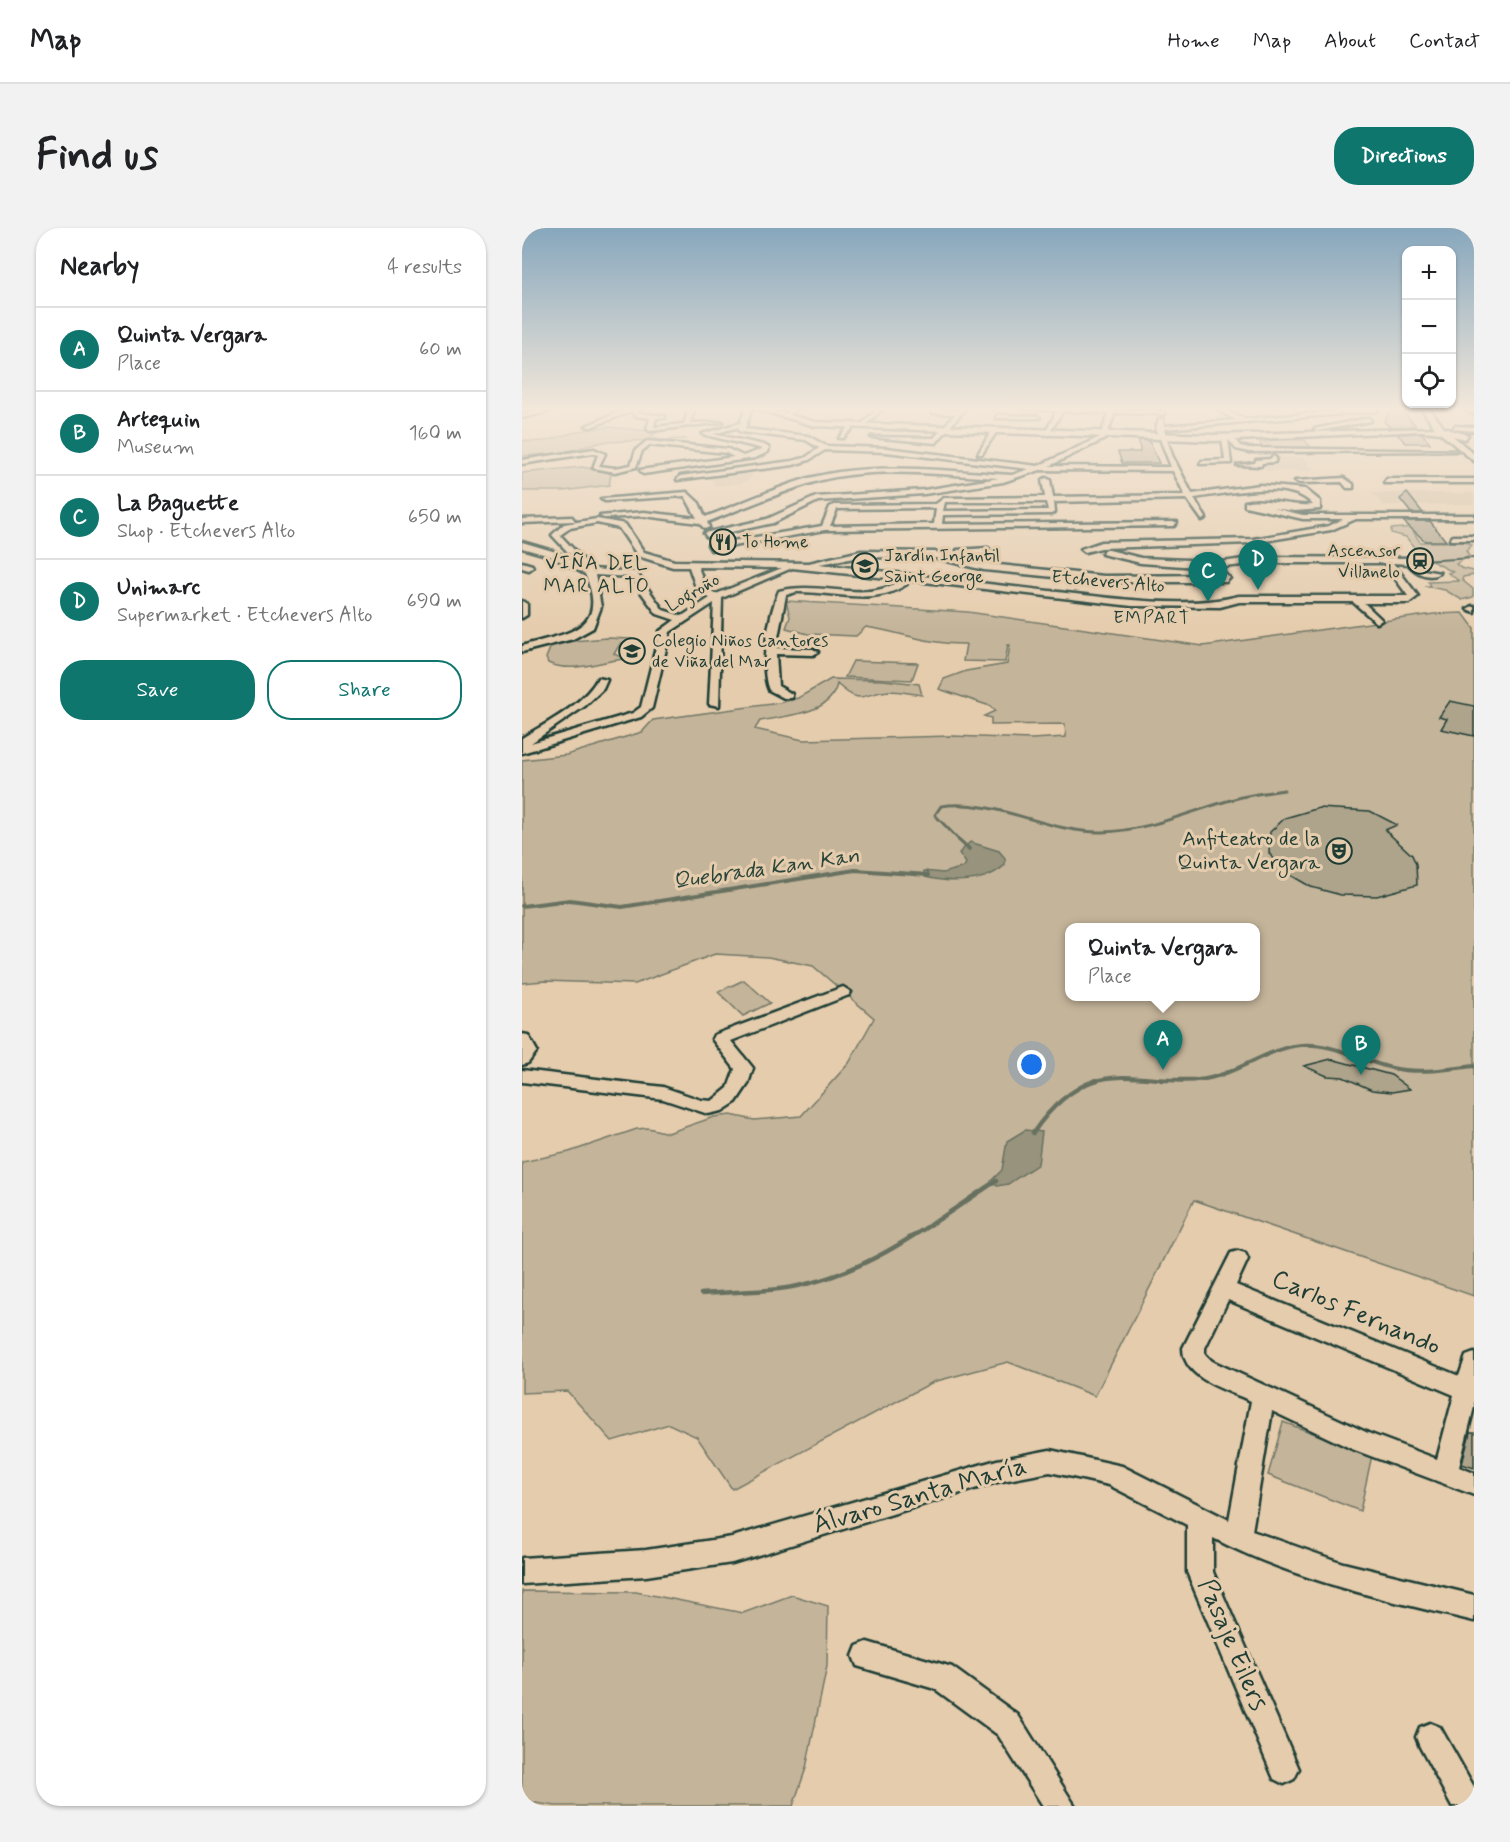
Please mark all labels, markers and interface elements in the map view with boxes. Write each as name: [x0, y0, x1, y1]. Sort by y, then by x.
text: Map: [30, 23, 81, 60]
text: Home: [1168, 27, 1220, 55]
text: Map: [1253, 27, 1291, 55]
text: About: [1324, 27, 1376, 55]
text: Contact: [1409, 27, 1480, 55]
button: Directions: [1334, 127, 1474, 185]
text: Find us: [36, 129, 158, 184]
map controls: [1402, 246, 1456, 408]
button: +: [1402, 246, 1456, 300]
text: Nearby: [60, 250, 139, 284]
text: 4 results: [387, 254, 462, 281]
button: −: [1402, 300, 1456, 354]
text: Quinta Vergara: [117, 322, 267, 350]
text: A: [73, 336, 86, 363]
text: 60 m: [419, 336, 462, 363]
text: Place: [117, 350, 161, 377]
button: locate: [1402, 354, 1456, 408]
text: Artequin: [117, 406, 200, 434]
text: B: [73, 420, 86, 447]
text: 160 m: [409, 420, 462, 447]
text: Museum: [117, 434, 195, 461]
text: La Baguette: [117, 490, 239, 518]
text: C: [72, 504, 87, 531]
text: 650 m: [408, 504, 462, 531]
text: Shop · Etchevers Alto: [117, 518, 295, 545]
restaurant icon: To Home: [708, 527, 738, 557]
place label: To Home: [742, 530, 808, 554]
place label: Ascensor Villanelo: [1327, 539, 1401, 584]
pin: D: [1238, 540, 1278, 590]
place label: Jardín Infantil Saint George: [884, 544, 1000, 590]
station icon: Ascensor Villanelo: [1405, 546, 1435, 576]
district label: VIÑA DEL MAR ALTO: [543, 550, 651, 600]
school or university icon: Jardín Infantil Saint George: [850, 551, 880, 581]
pin: C: [1188, 552, 1228, 602]
street label: Etchevers Alto: [1050, 565, 1166, 599]
street label: Logroño: [662, 568, 725, 620]
text: Unimarc: [117, 574, 201, 602]
text: D: [73, 588, 86, 615]
text: 690 m: [407, 588, 462, 615]
text: Supermarket · Etchevers Alto: [117, 602, 373, 629]
district label: EMPART: [1113, 606, 1191, 630]
place label: Colegio Niños Cantores de Viña del Mar: [652, 629, 828, 674]
school or university icon: Colegio Niños Cantores de Viña del Mar: [617, 636, 647, 666]
button: Save: [60, 660, 255, 720]
button: Share: [267, 660, 462, 720]
place label: Anfiteatro de la Quinta Vergara: [1177, 825, 1320, 878]
theatre icon: Anfiteatro de la Quinta Vergara: [1324, 836, 1354, 866]
water label: Quebrada Kan Kan: [671, 842, 861, 896]
popup: [1065, 923, 1260, 1001]
text: Quinta Vergara: [1088, 935, 1237, 963]
text: Place: [1088, 963, 1132, 990]
pin: A: [1144, 1020, 1182, 1070]
pin: B: [1342, 1026, 1380, 1075]
your location: [1017, 1050, 1046, 1079]
street label: Carlos Fernando: [1266, 1262, 1446, 1364]
street label: Álvaro Santa María: [809, 1448, 1031, 1543]
street label: Pasaje Eilers: [1189, 1574, 1275, 1716]

